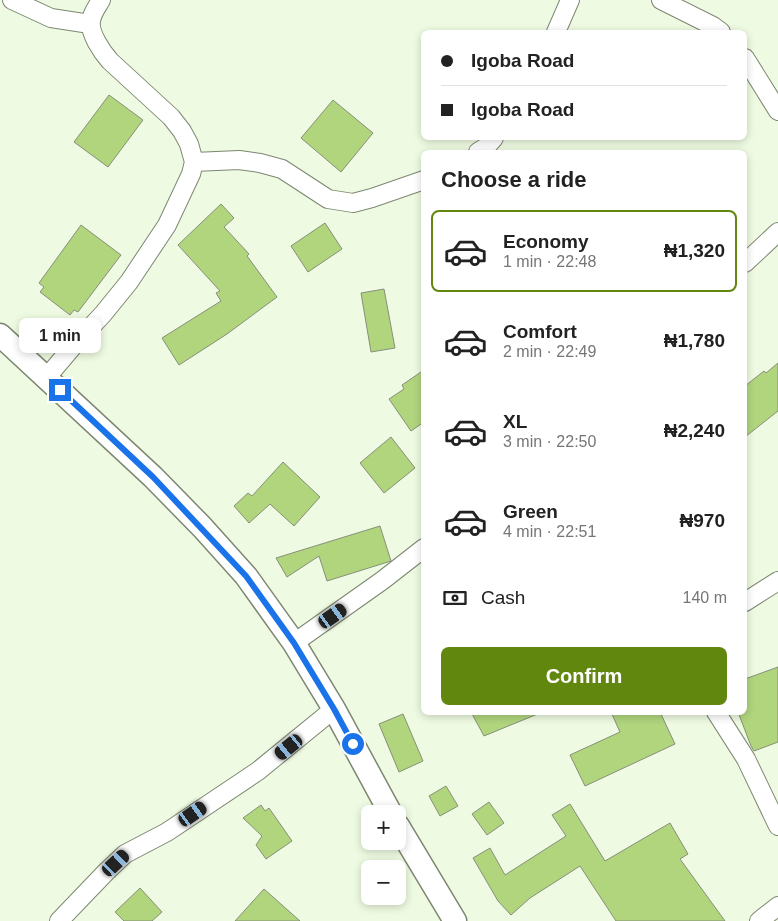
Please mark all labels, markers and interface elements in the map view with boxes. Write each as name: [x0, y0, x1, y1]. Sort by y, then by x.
text: Igoba Road: [471, 50, 574, 71]
text: Igoba Road: [471, 99, 574, 120]
text: Choose a ride: [441, 167, 586, 192]
icon: car: [443, 229, 488, 274]
text: Economy: [503, 231, 589, 252]
text: ₦1,320: [664, 240, 725, 261]
text: 1 min · 22:48: [503, 253, 596, 270]
callout: 1 min: [19, 318, 101, 352]
icon: car: [443, 319, 488, 364]
text: Comfort: [503, 321, 577, 342]
text: 1 min: [39, 327, 81, 344]
text: ₦1,780: [664, 330, 725, 351]
text: 2 min · 22:49: [503, 343, 596, 360]
route end: [49, 379, 71, 401]
icon: car: [443, 409, 488, 454]
text: XL: [503, 411, 527, 432]
text: ₦2,240: [664, 420, 725, 441]
text: 3 min · 22:50: [503, 433, 596, 450]
icon: car: [443, 499, 488, 544]
text: Green: [503, 501, 558, 522]
text: ₦970: [680, 510, 725, 531]
text: 4 min · 22:51: [503, 523, 596, 540]
icon: cash: [441, 584, 469, 612]
text: Cash: [481, 587, 525, 608]
text: 140 m: [683, 589, 727, 606]
car: [316, 601, 349, 631]
button: Confirm: [441, 647, 727, 705]
car: [272, 732, 305, 762]
route start: [342, 733, 364, 755]
car: [176, 799, 209, 829]
map controls: [361, 805, 406, 905]
button: +: [361, 805, 406, 850]
car: [99, 847, 132, 879]
button: −: [361, 860, 406, 905]

